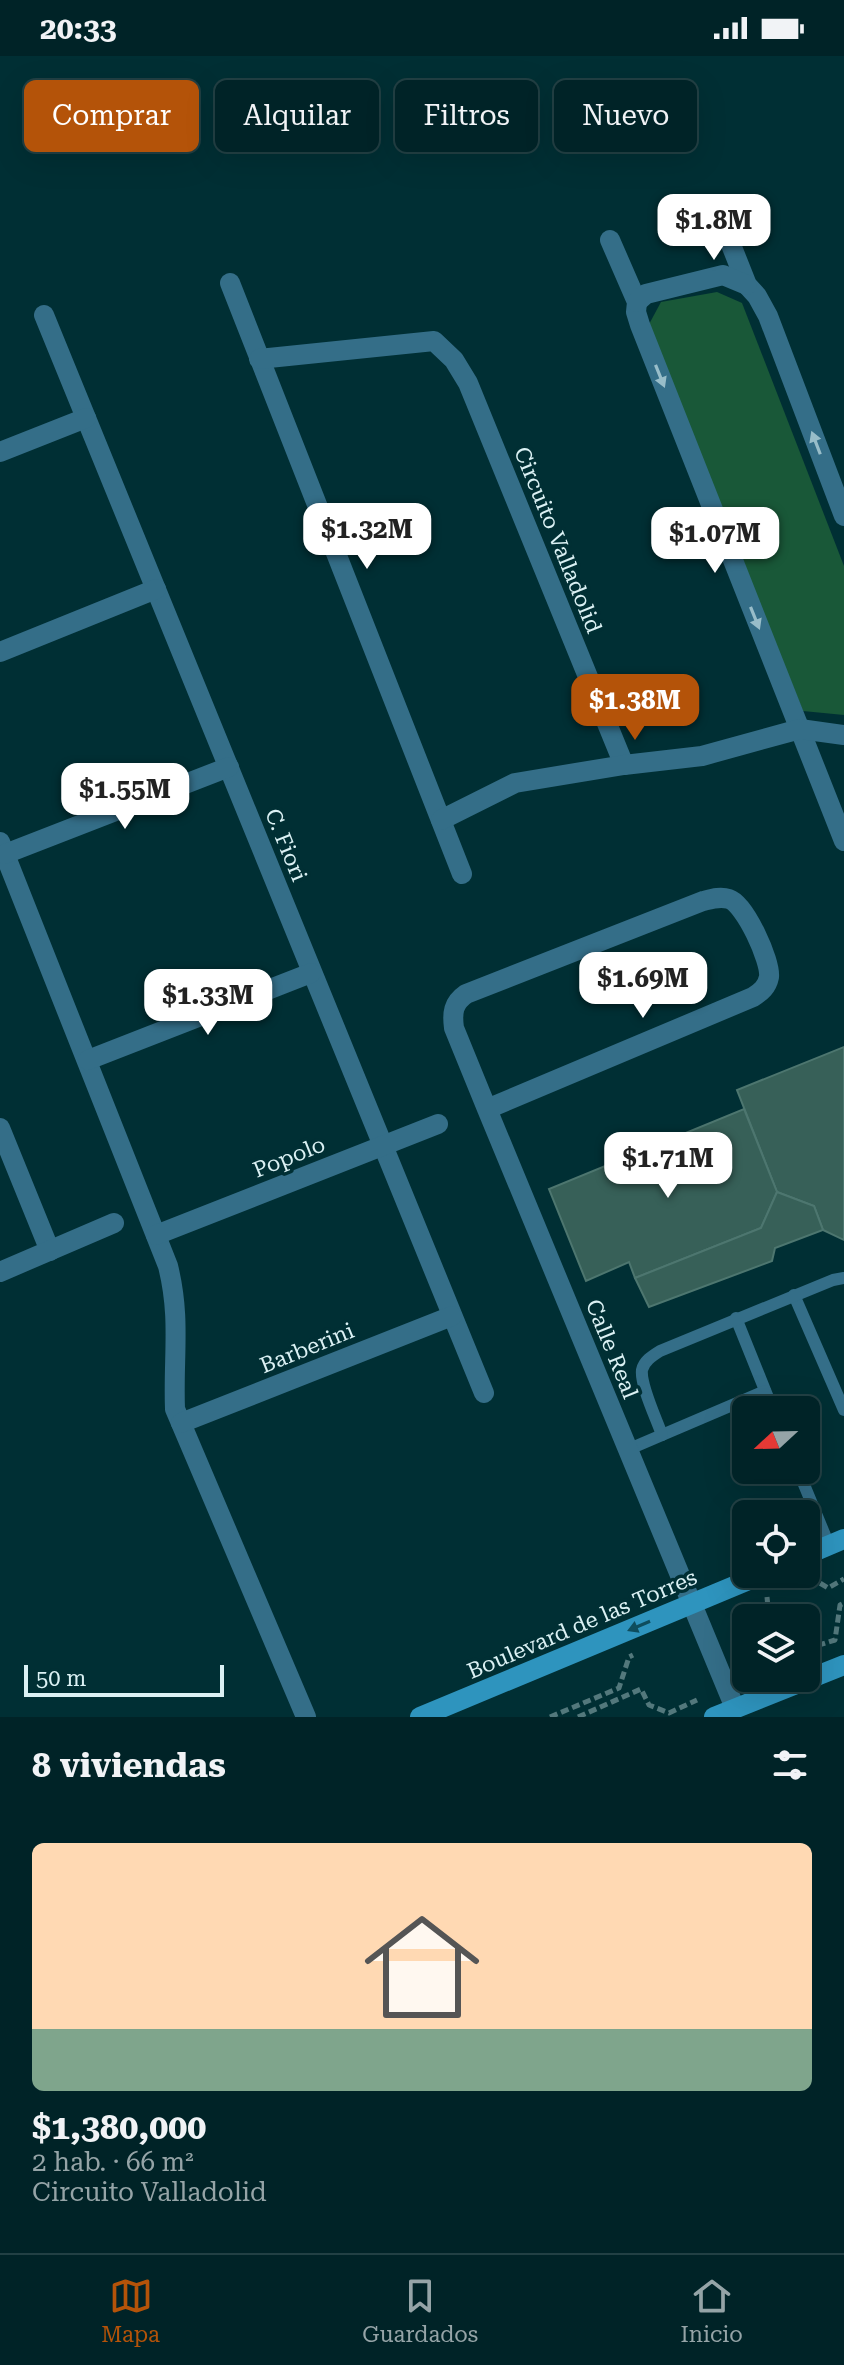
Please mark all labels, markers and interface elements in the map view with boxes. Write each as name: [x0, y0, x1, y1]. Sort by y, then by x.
text: 20:33: [40, 11, 117, 46]
chip: Comprar: [24, 80, 199, 152]
chip: Alquilar: [215, 80, 379, 152]
chip: Filtros: [395, 80, 538, 152]
chip: Nuevo: [554, 80, 697, 152]
pin: $1.8M: [658, 194, 770, 262]
text: $1.8M: [676, 205, 752, 235]
one-way arrow: [654, 364, 667, 388]
one-way arrow: [809, 431, 822, 455]
street label: Circuito Valladolid: [509, 443, 607, 637]
pin: $1.32M: [302, 503, 432, 571]
pin: $1.07M: [650, 507, 780, 575]
text: $1.32M: [321, 514, 413, 544]
text: $1.07M: [669, 518, 761, 548]
one-way arrow: [749, 606, 762, 630]
pin: $1.38M: [570, 674, 700, 742]
text: $1.38M: [589, 685, 681, 715]
pin: $1.55M: [60, 763, 190, 831]
text: $1.55M: [79, 774, 171, 804]
street label: C. Fiori: [260, 805, 312, 885]
pin: $1.69M: [578, 952, 708, 1020]
text: $1.69M: [597, 963, 689, 993]
pin: $1.33M: [143, 969, 273, 1037]
text: $1.33M: [162, 980, 254, 1010]
street label: Popolo: [249, 1131, 329, 1183]
pin: $1.71M: [603, 1132, 733, 1200]
text: $1.71M: [622, 1143, 714, 1173]
street label: Calle Real: [581, 1296, 643, 1402]
street label: Barberini: [256, 1318, 358, 1378]
north arrow: [732, 1396, 820, 1484]
map controls: [732, 1396, 820, 1692]
button: locate: [732, 1500, 820, 1588]
street label: Boulevard de las Torres: [463, 1564, 701, 1684]
button: layers: [732, 1604, 820, 1692]
one-way arrow: [627, 1620, 651, 1633]
scale bar: [24, 1661, 224, 1697]
text: 50 m: [36, 1666, 86, 1691]
icon: filters: [768, 1743, 812, 1787]
text: 8 viviendas: [32, 1745, 226, 1785]
icon: home: [350, 1895, 494, 2039]
text: $1,380,000: [32, 2107, 206, 2147]
text: 2 hab. · 66 m²: [32, 2147, 194, 2177]
text: Circuito Valladolid: [32, 2177, 267, 2207]
tab: Mapa: [101, 2274, 160, 2347]
tab: Guardados: [362, 2274, 478, 2347]
tab: Inicio: [681, 2274, 743, 2347]

